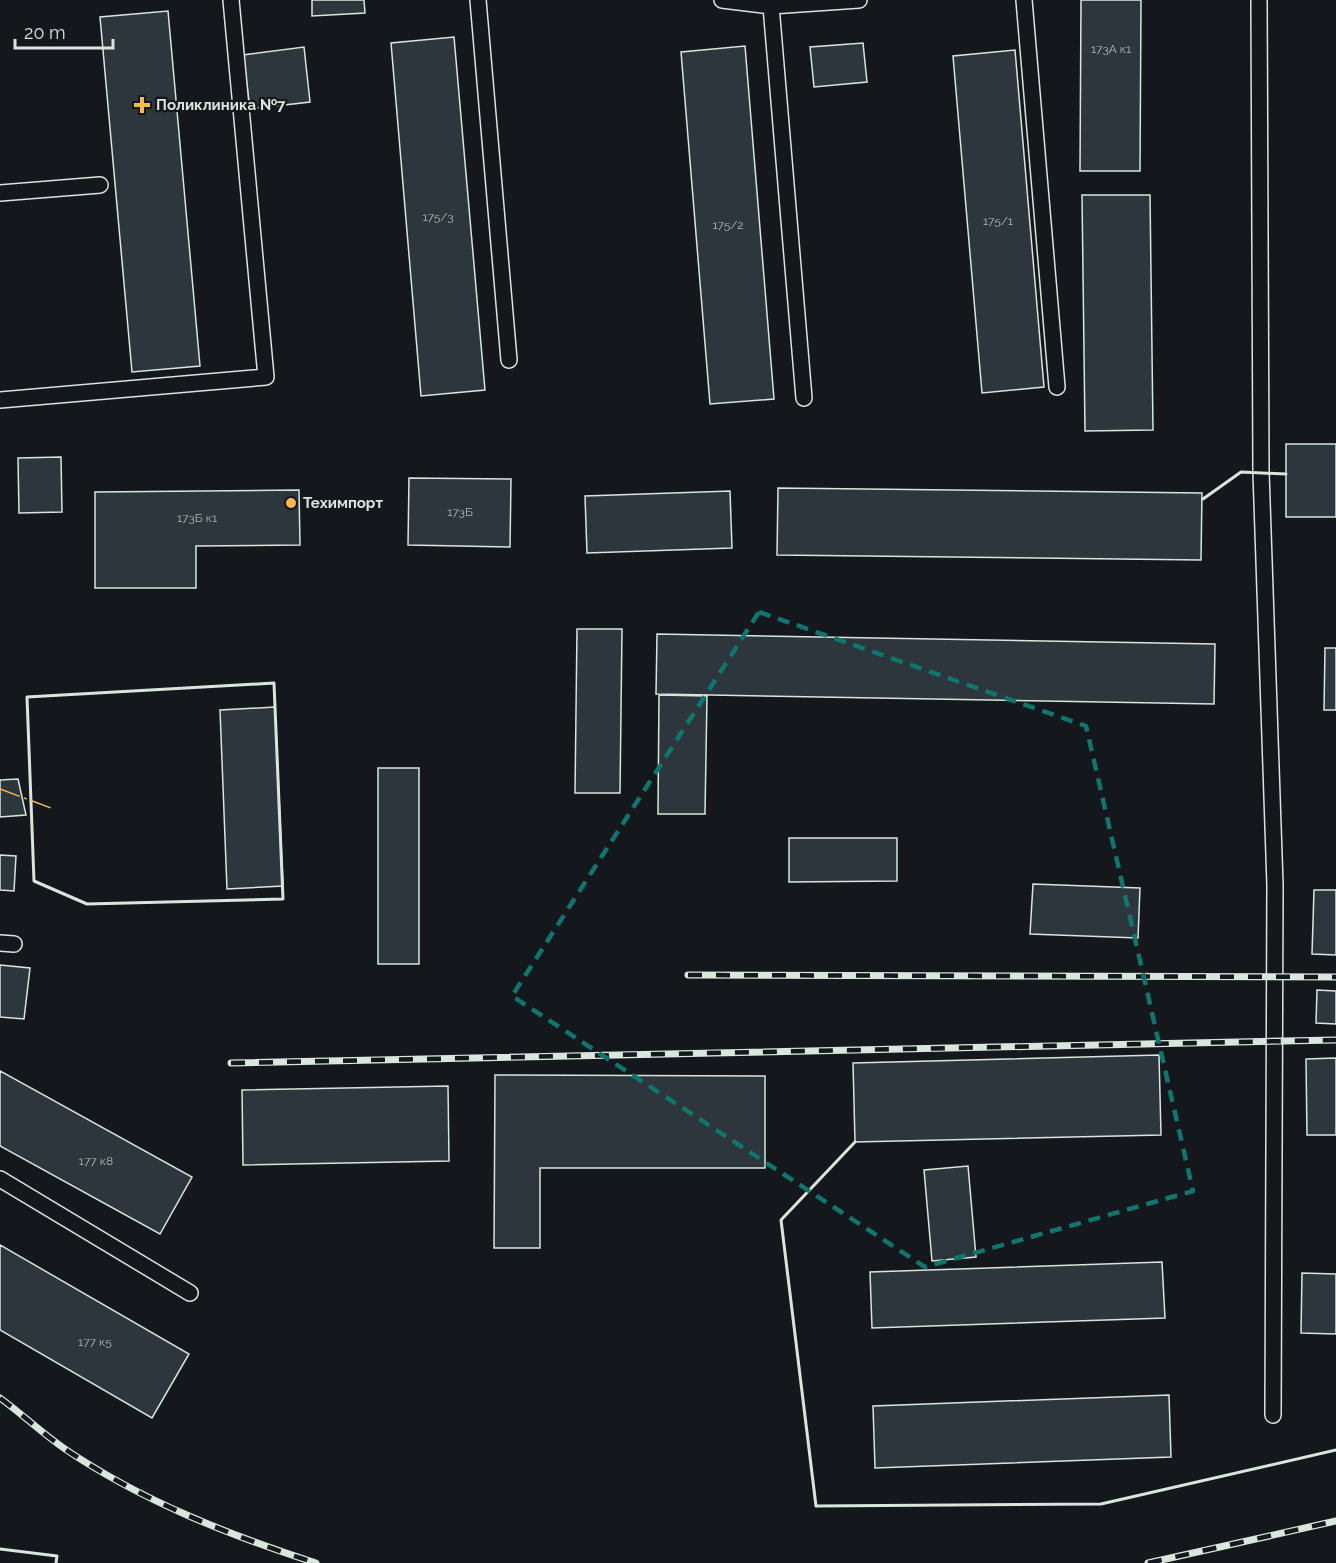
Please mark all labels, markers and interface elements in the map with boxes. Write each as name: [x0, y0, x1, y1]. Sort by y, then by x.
scale bar: [15, 12, 112, 50]
text: 20 m: [24, 22, 66, 43]
house number: 173А к1: [1091, 42, 1131, 56]
marker: Поликлиника №7: [133, 96, 151, 114]
place label: Поликлиника №7: [156, 96, 286, 114]
house number: 175/3: [422, 210, 454, 224]
house number: 175/1: [983, 214, 1013, 228]
house number: 175/2: [712, 218, 744, 232]
place label: Техимпорт: [303, 494, 383, 512]
marker: Техимпорт: [284, 496, 298, 510]
house number: 173Б: [447, 505, 473, 519]
house number: 173Б к1: [177, 511, 217, 525]
house number: 177 к8: [79, 1154, 113, 1168]
house number: 177 к5: [78, 1335, 112, 1349]

